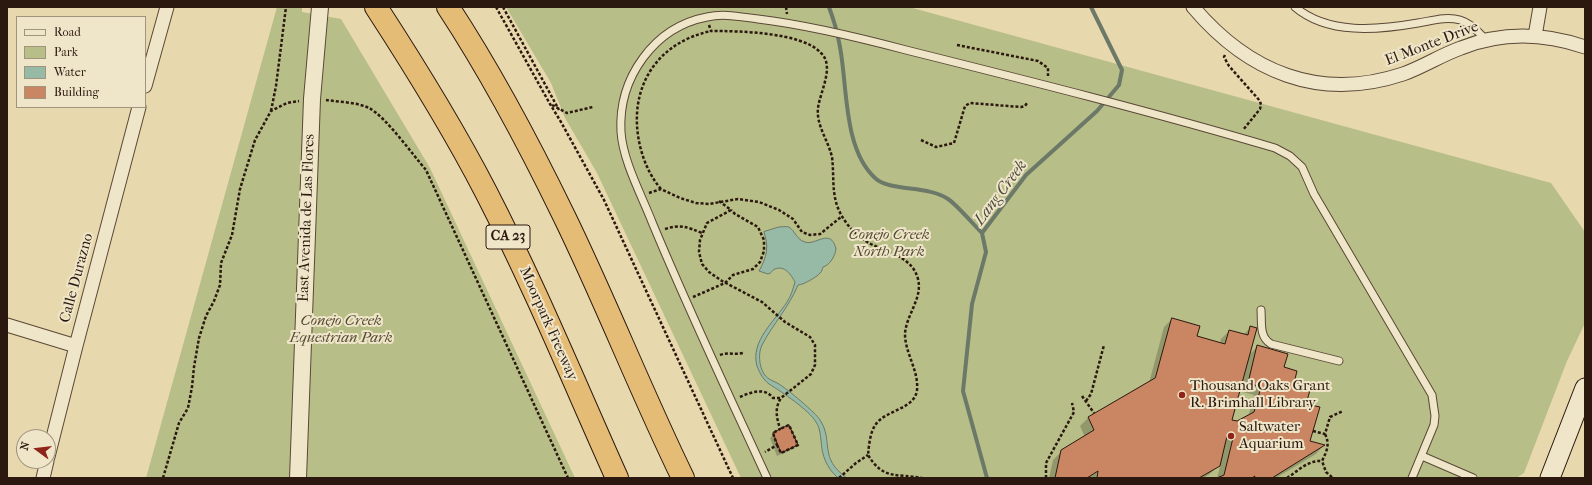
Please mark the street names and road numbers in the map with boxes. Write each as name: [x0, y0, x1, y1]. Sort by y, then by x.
street label: El Monte Drive: [1383, 18, 1481, 70]
street label: East Avenida de Las Flores: [295, 134, 319, 302]
road number: CA 23: [486, 225, 530, 249]
street label: Calle Durazno: [56, 231, 98, 325]
street label: Moorpark Freeway: [515, 264, 581, 384]

